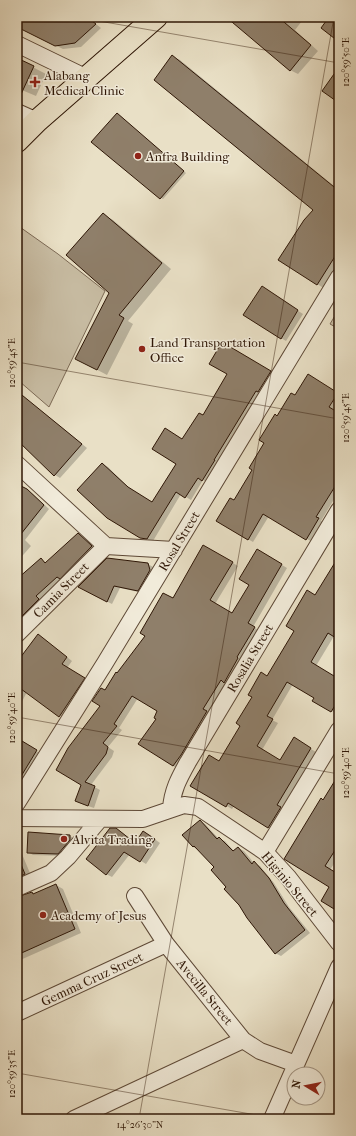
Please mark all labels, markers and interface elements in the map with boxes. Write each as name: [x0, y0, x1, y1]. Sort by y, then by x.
text: 120°59'50"E: [340, 37, 352, 87]
place label: Alabang Medical Clinic: [43, 68, 125, 98]
marker: Alabang Medical Clinic: [29, 76, 41, 88]
place label: Anfra Building: [145, 149, 230, 164]
marker: Anfra Building: [133, 151, 143, 161]
place label: Land Transportation Office: [150, 335, 266, 365]
text: 120°59'45"E: [6, 338, 18, 388]
marker: Land Transportation Office: [137, 344, 147, 354]
text: 120°59'45"E: [340, 393, 352, 443]
street label: Rosal Street: [155, 508, 203, 574]
street label: Camia Street: [30, 559, 92, 621]
street label: Rosalia Street: [224, 621, 276, 695]
text: 120°59'40"E: [6, 693, 18, 744]
text: 120°59'40"E: [340, 748, 352, 799]
place label: Alvita Trading: [71, 832, 153, 847]
marker: Alvita Trading: [59, 834, 69, 844]
street label: Higinio Street: [259, 849, 322, 920]
place label: Academy of Jesus: [50, 908, 147, 923]
marker: Academy of Jesus: [38, 910, 48, 920]
street label: Gemma Cruz Street: [39, 949, 146, 1009]
street label: Avecilla Street: [173, 955, 236, 1028]
text: 120°59'35"E: [6, 1050, 18, 1098]
north arrow: [286, 1066, 326, 1106]
text: N: [290, 1078, 304, 1090]
text: 14°26'30"N: [117, 1119, 164, 1131]

